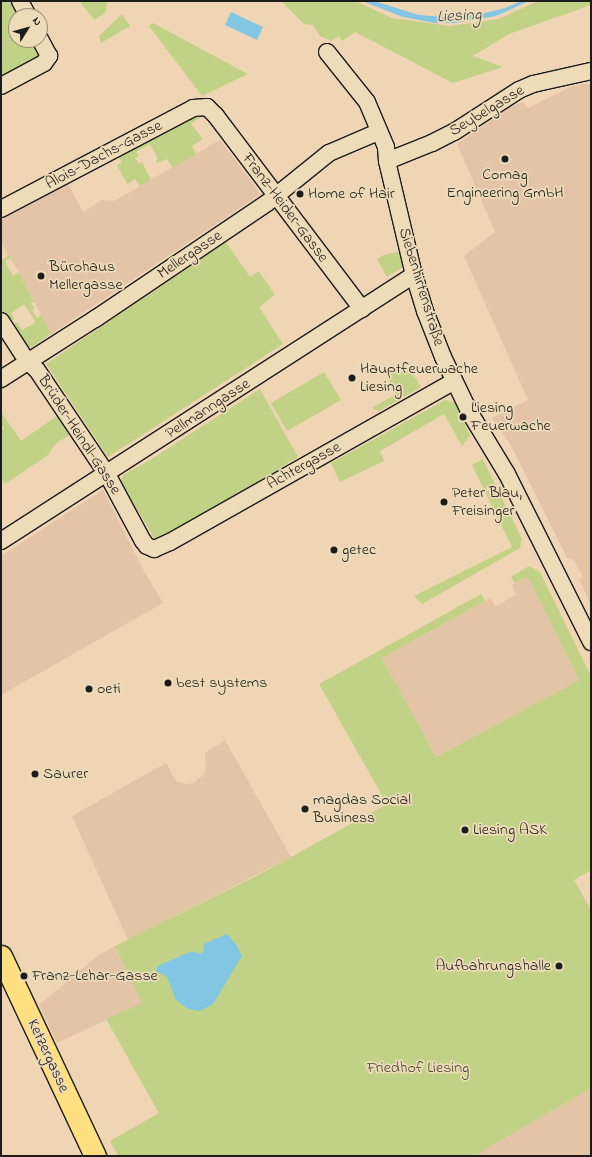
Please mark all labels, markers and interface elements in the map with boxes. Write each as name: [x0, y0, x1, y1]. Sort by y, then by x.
water label: Liesing: [436, 5, 482, 27]
north arrow: [8, 8, 48, 48]
text: N: [28, 14, 45, 29]
street label: Seybelgasse: [446, 81, 528, 141]
street label: Alois-Dachs-Gasse: [42, 116, 166, 194]
street label: Franz-Heider-Gasse: [238, 150, 332, 266]
marker: Comag Engineering GmbH: [500, 154, 510, 164]
place label: Comag Engineering GmbH: [446, 165, 564, 203]
place label: Home of Hair: [308, 184, 395, 204]
marker: Home of Hair: [295, 189, 305, 199]
street label: Mellergasse: [154, 226, 226, 284]
street label: Siebenhirtenstraße: [394, 226, 448, 348]
place label: Bürohaus Mellergasse: [49, 257, 123, 295]
marker: Bürohaus Mellergasse: [36, 271, 46, 281]
place label: Hauptfeuerwache Liesing: [360, 359, 478, 397]
street label: Brüder-Heindl-Gasse: [33, 371, 125, 499]
marker: Hauptfeuerwache Liesing: [347, 373, 357, 383]
street label: Pellmanngasse: [162, 375, 254, 443]
place label: Liesing Feuerwache: [471, 398, 551, 436]
marker: Liesing Feuerwache: [458, 412, 468, 422]
street label: Achtergasse: [264, 438, 344, 494]
place label: Peter Blau, Freisinger: [452, 483, 522, 521]
marker: Peter Blau, Freisinger: [439, 497, 449, 507]
place label: getec: [342, 540, 376, 560]
marker: getec: [329, 545, 339, 555]
place label: best systems: [176, 673, 267, 693]
marker: best systems: [163, 678, 173, 688]
place label: oeti: [97, 679, 121, 699]
marker: oeti: [84, 684, 94, 694]
place label: Saurer: [43, 764, 88, 784]
marker: Saurer: [30, 769, 40, 779]
place label: magdas Social Business: [313, 790, 411, 828]
marker: magdas Social Business: [300, 804, 310, 814]
place label: Liesing ASK: [473, 820, 547, 840]
marker: Liesing ASK: [460, 825, 470, 835]
place label: Aufbahrungshalle: [435, 956, 551, 976]
marker: Aufbahrungshalle: [554, 961, 564, 971]
place label: Franz-Lehar-Gasse: [32, 966, 158, 986]
marker: Franz-Lehar-Gasse: [19, 971, 29, 981]
street label: Ketzergasse: [23, 1016, 73, 1096]
park label: Friedhof Liesing: [367, 1058, 469, 1078]

